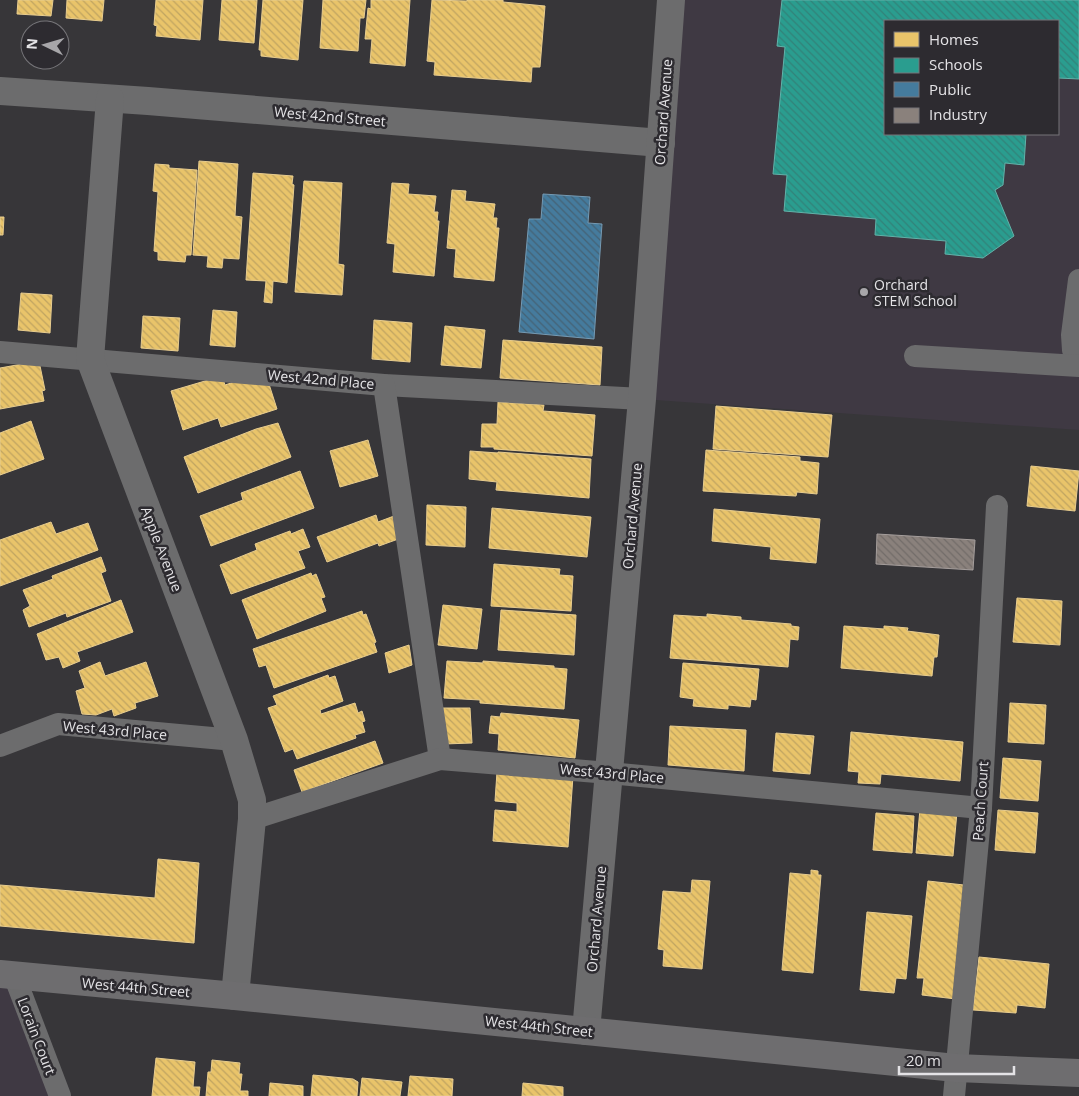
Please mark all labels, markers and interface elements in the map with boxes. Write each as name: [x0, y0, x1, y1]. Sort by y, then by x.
north arrow: [20, 20, 70, 70]
legend: [884, 20, 1059, 135]
text: Homes: [929, 29, 979, 49]
text: N: [22, 37, 42, 50]
text: Schools: [929, 54, 983, 74]
street label: Orchard Avenue: [650, 58, 676, 166]
text: Public: [929, 79, 971, 99]
street label: West 42nd Street: [273, 102, 387, 130]
text: Industry: [929, 104, 987, 124]
place label: Orchard STEM School: [874, 275, 957, 310]
marker: Orchard STEM School: [858, 286, 870, 298]
street label: West 42nd Place: [267, 365, 375, 393]
street label: Orchard Avenue: [618, 462, 646, 570]
street label: Apple Avenue: [137, 504, 187, 594]
street label: West 43rd Place: [62, 716, 168, 744]
street label: West 43rd Place: [559, 759, 665, 787]
street label: Peach Court: [968, 761, 992, 841]
street label: Orchard Avenue: [582, 865, 610, 973]
street label: West 44th Street: [81, 973, 191, 1001]
street label: Lorain Court: [14, 995, 60, 1077]
street label: West 44th Street: [484, 1011, 594, 1041]
scale bar: [899, 1044, 1014, 1076]
text: 20 m: [906, 1050, 941, 1070]

